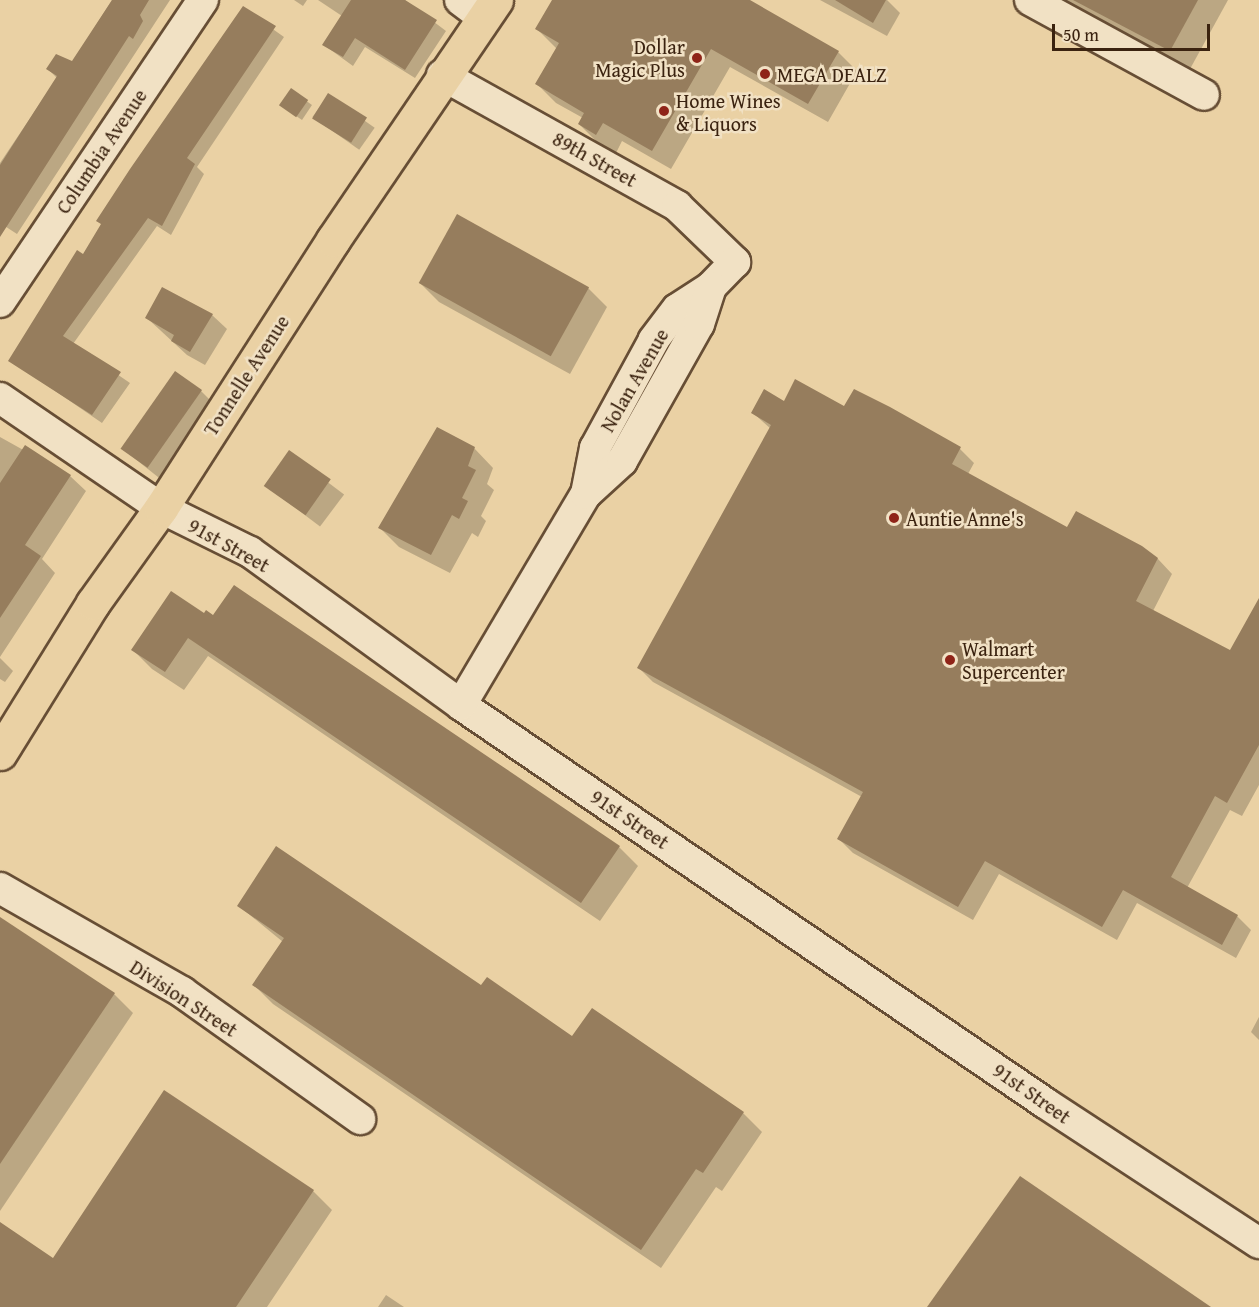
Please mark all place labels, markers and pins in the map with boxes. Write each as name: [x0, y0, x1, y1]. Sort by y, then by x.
place label: Dollar Magic Plus: [595, 34, 685, 81]
marker: Dollar Magic Plus: [690, 51, 704, 65]
place label: MEGA DEALZ: [777, 62, 887, 86]
marker: MEGA DEALZ: [758, 67, 772, 81]
place label: Home Wines & Liquors: [676, 88, 781, 135]
marker: Home Wines & Liquors: [657, 104, 671, 118]
place label: Auntie Anne's: [906, 506, 1024, 530]
marker: Auntie Anne's: [887, 511, 901, 525]
place label: Walmart Supercenter: [962, 636, 1065, 683]
marker: Walmart Supercenter: [943, 653, 957, 667]

